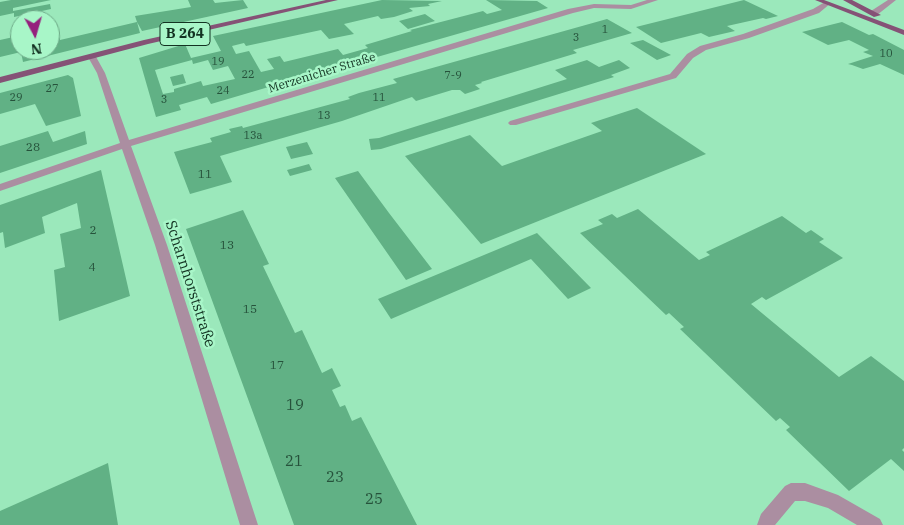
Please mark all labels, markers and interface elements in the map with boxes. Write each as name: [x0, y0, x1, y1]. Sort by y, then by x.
north arrow: [10, 10, 60, 60]
road number: B 264: [160, 22, 210, 46]
house number: 1: [602, 23, 608, 37]
house number: 3: [573, 31, 579, 45]
text: N: [30, 39, 43, 58]
house number: 10: [879, 47, 893, 61]
street label: Merzenicher Straße: [267, 50, 377, 96]
house number: 19: [211, 55, 225, 69]
house number: 22: [241, 68, 255, 82]
house number: 7-9: [444, 69, 462, 83]
house number: 27: [45, 82, 59, 96]
house number: 24: [216, 84, 230, 98]
house number: 29: [9, 91, 23, 105]
house number: 11: [372, 91, 386, 105]
house number: 3: [161, 93, 167, 107]
house number: 13: [317, 109, 331, 123]
house number: 13a: [243, 129, 263, 143]
house number: 28: [26, 141, 40, 155]
house number: 11: [198, 168, 212, 182]
street label: Scharnhorststraße: [161, 218, 219, 350]
house number: 2: [89, 224, 97, 238]
house number: 13: [220, 239, 234, 253]
house number: 4: [88, 261, 96, 275]
house number: 15: [243, 303, 257, 317]
house number: 17: [270, 359, 284, 373]
house number: 19: [286, 397, 304, 415]
house number: 21: [285, 453, 303, 471]
house number: 23: [326, 469, 344, 487]
house number: 25: [365, 491, 383, 509]

